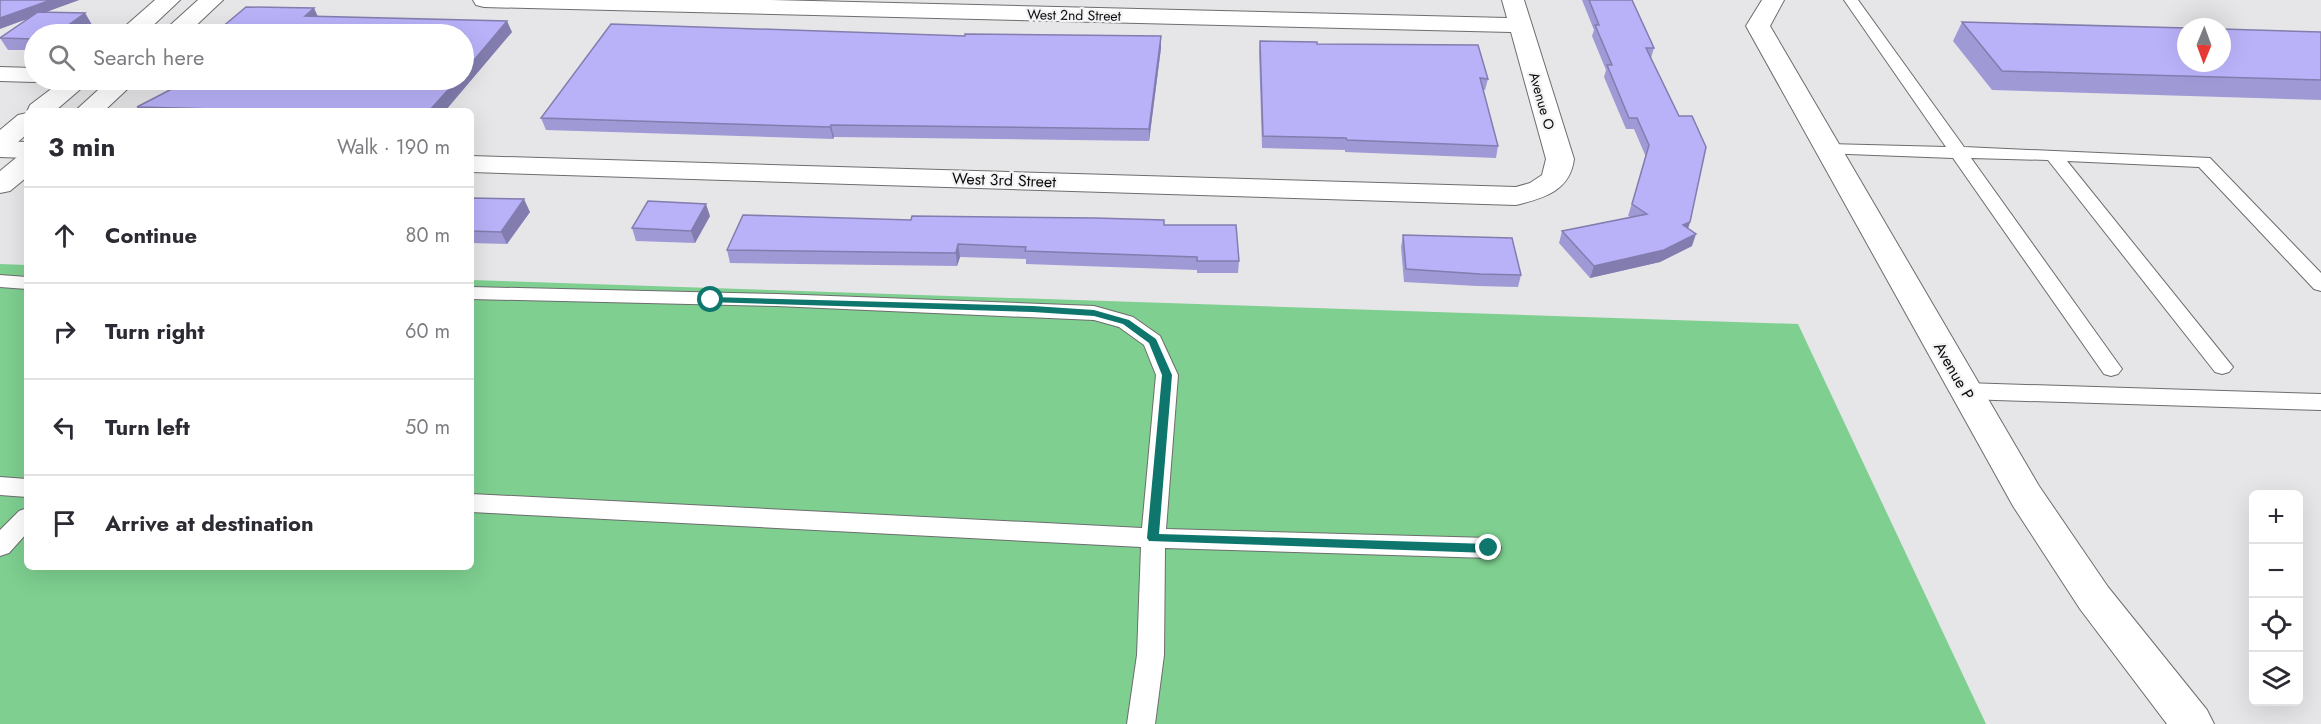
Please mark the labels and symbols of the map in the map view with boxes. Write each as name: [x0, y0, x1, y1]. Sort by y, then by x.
street label: West 2nd Street: [1027, 4, 1122, 26]
north arrow: [2177, 18, 2231, 72]
street label: Avenue O: [1524, 70, 1560, 132]
street label: West 3rd Street: [952, 167, 1057, 193]
route start: [697, 286, 723, 312]
street label: Avenue P: [1928, 338, 1980, 404]
route end: [1475, 534, 1501, 560]

